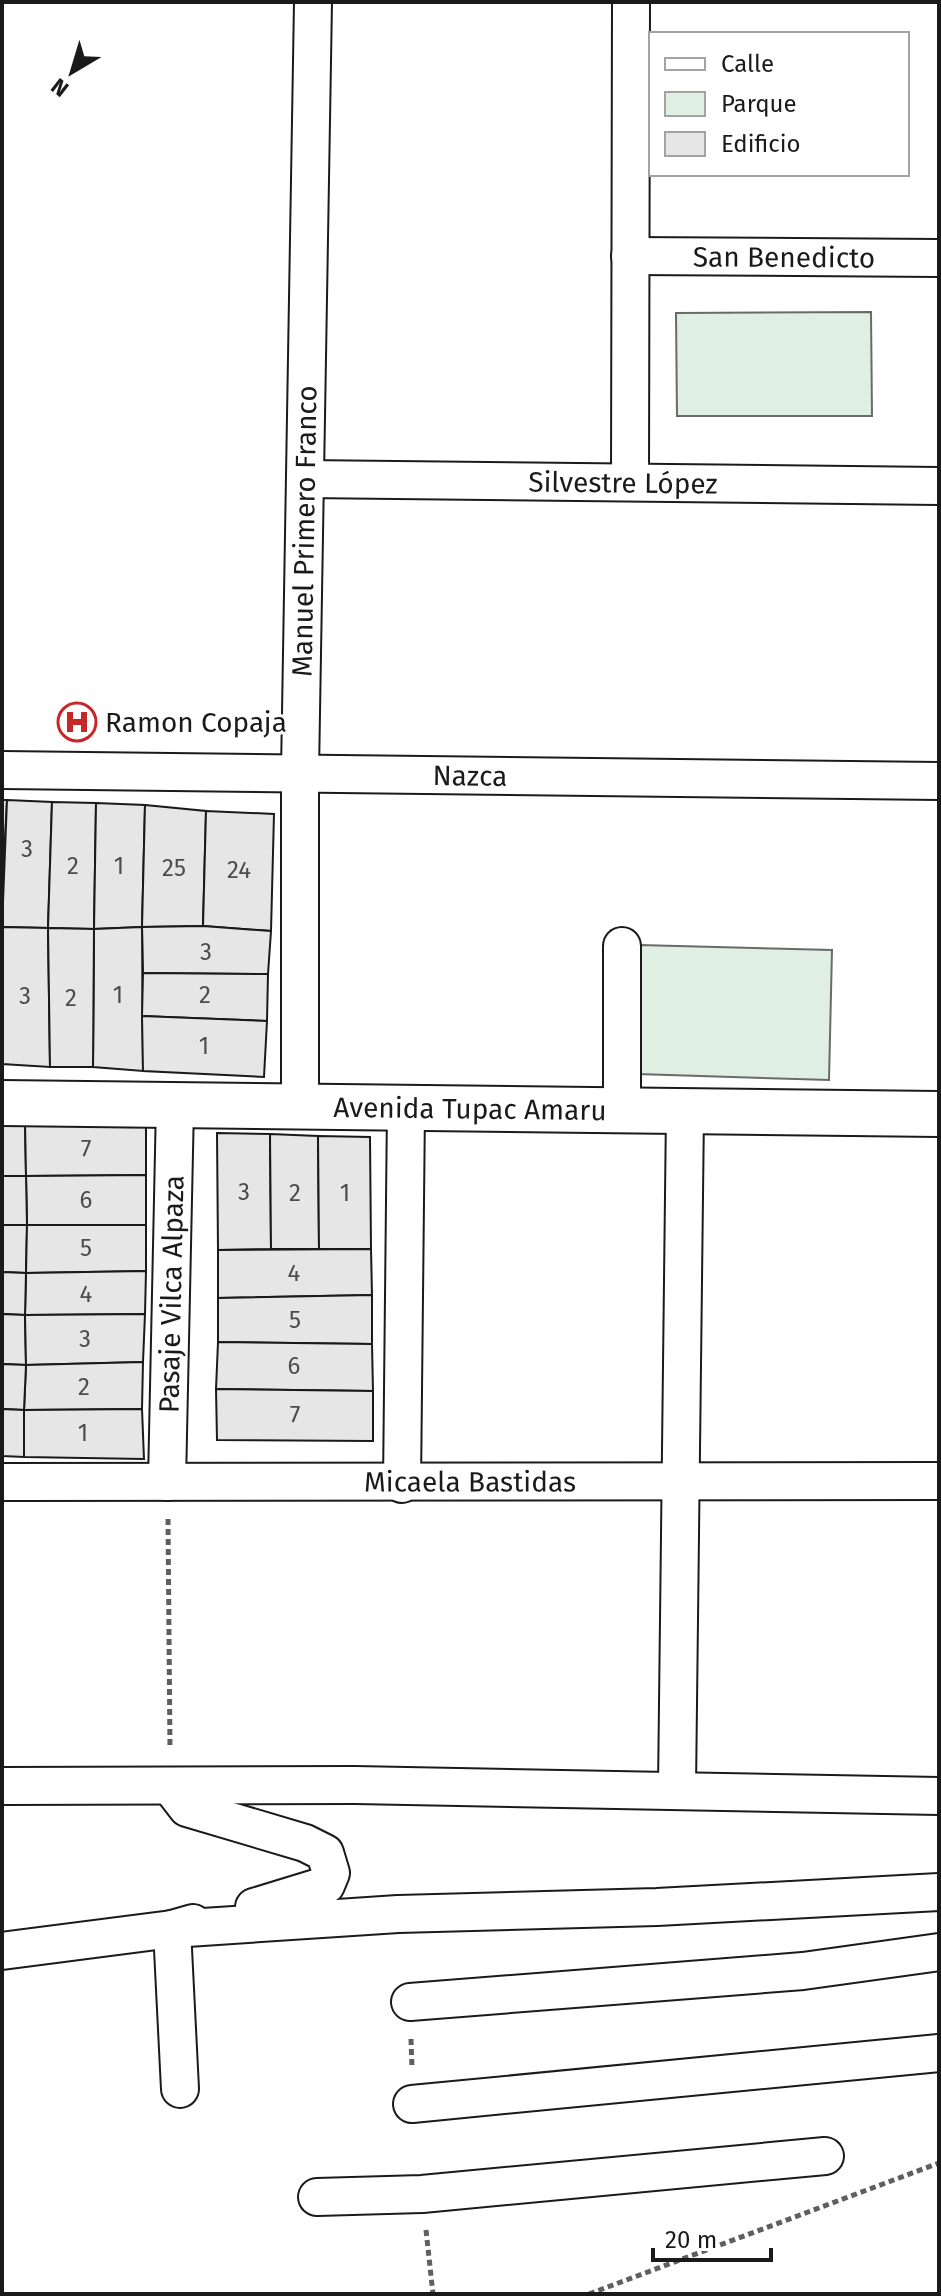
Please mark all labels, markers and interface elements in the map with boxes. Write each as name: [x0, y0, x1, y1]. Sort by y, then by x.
north arrow: [32, 32, 112, 112]
legend: [649, 32, 909, 176]
text: Calle: [721, 50, 774, 78]
text: N: [46, 72, 74, 102]
text: Parque: [721, 90, 797, 118]
text: Edificio: [721, 130, 801, 158]
street label: San Benedicto: [693, 240, 875, 275]
street label: Manuel Primero Franco: [286, 385, 324, 677]
street label: Silvestre López: [528, 465, 718, 501]
hospital icon: Ramon Copaja: [56, 701, 98, 743]
place label: Ramon Copaja: [105, 706, 287, 739]
street label: Nazca: [432, 759, 508, 793]
house number: 3: [21, 835, 33, 863]
house number: 2: [67, 852, 79, 880]
house number: 1: [114, 852, 124, 880]
house number: 25: [162, 854, 186, 882]
house number: 24: [227, 856, 251, 884]
house number: 3: [200, 938, 212, 966]
house number: 1: [113, 981, 123, 1009]
house number: 2: [199, 981, 211, 1009]
house number: 3: [19, 982, 31, 1010]
house number: 2: [65, 984, 77, 1012]
house number: 1: [199, 1032, 209, 1060]
street label: Avenida Tupac Amaru: [333, 1091, 607, 1127]
house number: 7: [81, 1135, 91, 1163]
street label: Pasaje Vilca Alpaza: [152, 1175, 191, 1413]
house number: 3: [238, 1178, 250, 1206]
house number: 2: [289, 1179, 301, 1207]
house number: 1: [340, 1179, 350, 1207]
house number: 6: [80, 1186, 92, 1214]
house number: 5: [80, 1234, 92, 1262]
house number: 4: [288, 1259, 301, 1287]
house number: 4: [80, 1280, 93, 1308]
house number: 5: [289, 1306, 301, 1334]
house number: 3: [79, 1325, 91, 1353]
house number: 6: [288, 1352, 300, 1380]
house number: 2: [78, 1373, 90, 1401]
house number: 7: [290, 1401, 300, 1429]
house number: 1: [78, 1419, 88, 1447]
street label: Micaela Bastidas: [364, 1465, 576, 1499]
scale bar: [653, 2212, 771, 2262]
text: 20 m: [665, 2226, 717, 2254]

